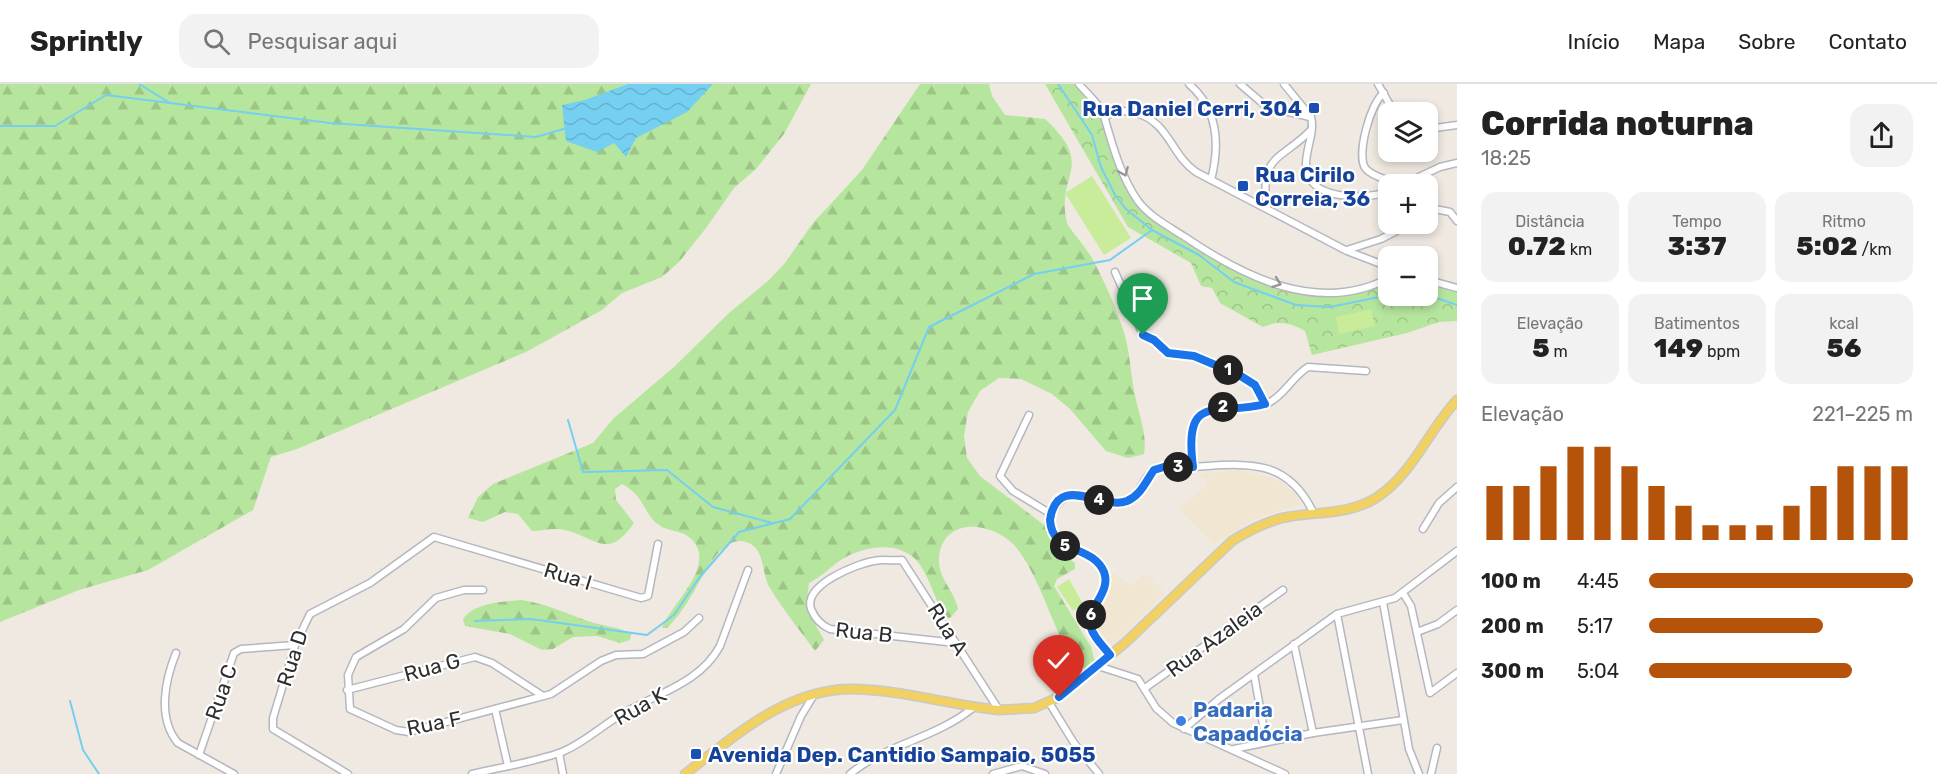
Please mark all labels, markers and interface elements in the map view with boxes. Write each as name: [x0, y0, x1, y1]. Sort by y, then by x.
search box: [179, 14, 599, 68]
text: Sprintly: [30, 25, 143, 58]
icon: search: [200, 25, 233, 58]
text: Pesquisar aqui: [248, 28, 397, 55]
text: Início: [1568, 29, 1620, 54]
text: Mapa: [1653, 29, 1705, 54]
text: Sobre: [1738, 29, 1795, 54]
text: Contato: [1828, 29, 1907, 54]
place label: Rua Daniel Cerri, 304: [1082, 96, 1302, 121]
marker: Rua Daniel Cerri, 304: [1307, 101, 1321, 115]
map controls: [1378, 102, 1438, 306]
button: layers: [1378, 102, 1438, 162]
text: Corrida noturna: [1481, 104, 1754, 143]
button: share: [1850, 104, 1913, 167]
text: 18:25: [1481, 146, 1531, 170]
place label: Rua Cirilo Correia, 36: [1255, 162, 1371, 211]
one-way arrow: [1117, 166, 1129, 177]
button: +: [1378, 174, 1438, 234]
marker: Rua Cirilo Correia, 36: [1236, 179, 1250, 193]
text: Distância: [1515, 212, 1585, 231]
text: Tempo: [1672, 212, 1722, 231]
text: Ritmo: [1822, 212, 1866, 231]
text: 0.72: [1508, 231, 1566, 262]
text: 3:37: [1667, 231, 1727, 262]
text: 5:02: [1796, 231, 1858, 262]
text: km: [1566, 240, 1592, 259]
text: /km: [1858, 240, 1892, 259]
button: −: [1378, 246, 1438, 306]
pin: [1117, 273, 1168, 335]
one-way arrow: [1271, 276, 1281, 289]
icon: arrive: [1126, 282, 1159, 315]
text: Elevação: [1517, 314, 1583, 333]
text: Batimentos: [1654, 314, 1740, 333]
text: kcal: [1829, 314, 1859, 333]
text: 5: [1532, 333, 1550, 364]
text: 149: [1654, 333, 1703, 364]
text: 56: [1827, 333, 1861, 364]
text: m: [1550, 342, 1568, 361]
text: bpm: [1703, 342, 1740, 361]
pin: 1: [1213, 355, 1243, 385]
text: 1: [1224, 360, 1232, 379]
pin: 2: [1208, 392, 1238, 422]
text: 2: [1218, 397, 1228, 416]
text: Elevação: [1481, 402, 1564, 426]
text: 221–225 m: [1812, 402, 1913, 426]
pin: 3: [1163, 452, 1193, 482]
text: 3: [1173, 457, 1183, 476]
pin: 4: [1084, 485, 1114, 515]
text: 4: [1094, 490, 1104, 509]
pin: 5: [1050, 531, 1080, 561]
text: 5: [1060, 536, 1070, 555]
street label: Rua I: [541, 557, 595, 595]
text: 100 m: [1481, 569, 1541, 593]
text: 4:45: [1577, 569, 1619, 593]
street label: Rua Azaleia: [1161, 596, 1267, 682]
street label: Rua A: [922, 598, 974, 660]
pin: 6: [1076, 600, 1106, 630]
text: 6: [1086, 605, 1096, 624]
text: 200 m: [1481, 614, 1544, 638]
text: 5:17: [1577, 614, 1613, 638]
street label: Rua B: [834, 617, 894, 647]
street label: Rua D: [271, 627, 313, 689]
pin: [1033, 635, 1084, 697]
icon: check: [1042, 644, 1075, 677]
street label: Rua G: [401, 647, 463, 687]
text: 300 m: [1481, 659, 1544, 683]
text: 5:04: [1577, 659, 1619, 683]
street label: Rua C: [200, 661, 242, 723]
street label: Rua K: [610, 681, 671, 730]
place label: Padaria Capadócia: [1193, 697, 1303, 746]
street label: Rua F: [404, 705, 464, 741]
marker: Padaria Capadócia: [1174, 714, 1188, 728]
place label: Avenida Dep. Cantidio Sampaio, 5055: [708, 742, 1096, 767]
marker: Avenida Dep. Cantidio Sampaio, 5055: [689, 747, 703, 761]

